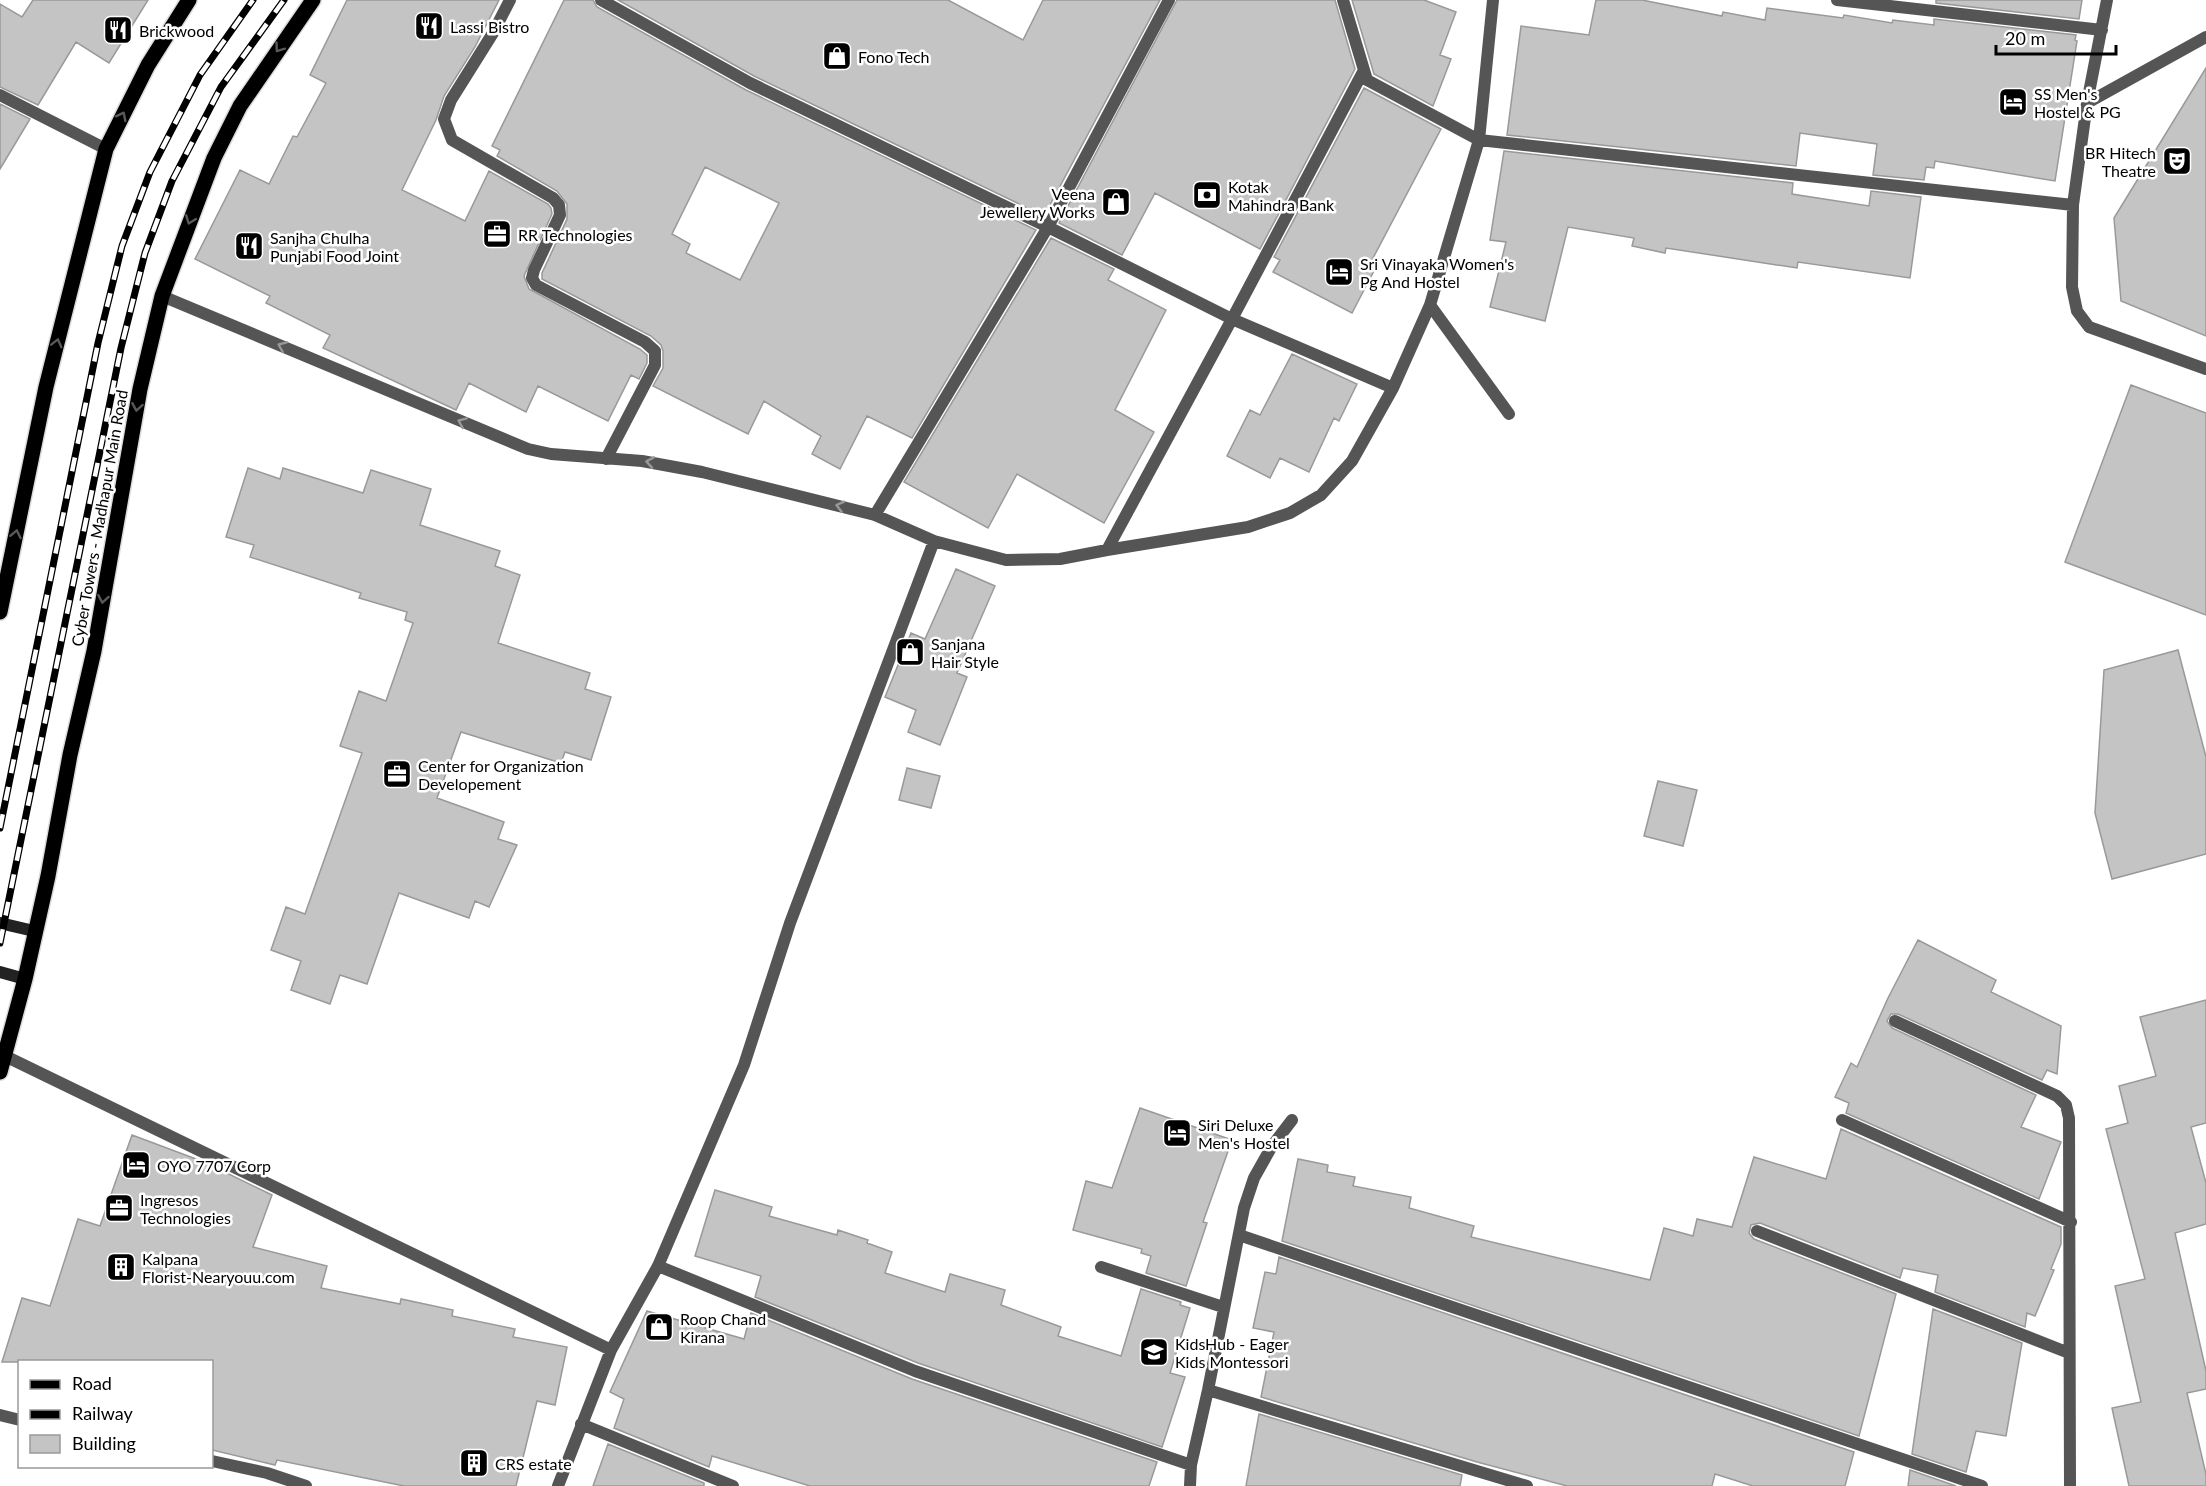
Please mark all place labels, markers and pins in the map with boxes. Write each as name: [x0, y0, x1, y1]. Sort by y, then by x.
restaurant icon: Lassi Bistro: [413, 10, 445, 42]
restaurant icon: Brickwood: [102, 14, 134, 46]
place label: Lassi Bistro: [450, 17, 529, 36]
place label: Brickwood: [139, 21, 214, 40]
shop icon: Fono Tech: [821, 40, 853, 72]
place label: Fono Tech: [858, 47, 930, 66]
place label: SS Men's Hostel & PG: [2034, 84, 2121, 121]
hotel icon: SS Men's Hostel & PG: [1997, 86, 2029, 118]
place label: BR Hitech Theatre: [2085, 143, 2156, 180]
theatre icon: BR Hitech Theatre: [2161, 145, 2193, 177]
place label: Kotak Mahindra Bank: [1228, 177, 1335, 214]
bank icon: Kotak Mahindra Bank: [1191, 179, 1223, 211]
place label: Veena Jewellery Works: [980, 184, 1095, 221]
shop icon: Veena Jewellery Works: [1100, 186, 1132, 218]
office icon: RR Technologies: [481, 218, 513, 250]
place label: RR Technologies: [518, 225, 633, 244]
place label: Sanjha Chulha Punjabi Food Joint: [270, 228, 399, 265]
restaurant icon: Sanjha Chulha Punjabi Food Joint: [233, 230, 265, 262]
place label: Sri Vinayaka Women's Pg And Hostel: [1360, 254, 1514, 291]
hotel icon: Sri Vinayaka Women's Pg And Hostel: [1323, 256, 1355, 288]
place label: Sanjana Hair Style: [931, 634, 999, 671]
shop icon: Sanjana Hair Style: [894, 636, 926, 668]
place label: Center for Organization Developement: [418, 756, 584, 793]
office icon: Center for Organization Developement: [381, 758, 413, 790]
place label: Siri Deluxe Men's Hostel: [1198, 1115, 1290, 1152]
hotel icon: Siri Deluxe Men's Hostel: [1161, 1117, 1193, 1149]
hotel icon: OYO 7707 Corp: [120, 1149, 152, 1181]
place label: OYO 7707 Corp: [157, 1156, 271, 1175]
place label: Ingresos Technologies: [140, 1190, 231, 1227]
office icon: Ingresos Technologies: [103, 1192, 135, 1224]
place label: Kalpana Florist-Nearyouu.com: [142, 1249, 295, 1286]
building icon: Kalpana Florist-Nearyouu.com: [105, 1251, 137, 1283]
place label: Roop Chand Kirana: [680, 1309, 766, 1346]
shop icon: Roop Chand Kirana: [643, 1311, 675, 1343]
place label: KidsHub - Eager Kids Montessori: [1175, 1334, 1289, 1371]
school or university icon: KidsHub - Eager Kids Montessori: [1138, 1336, 1170, 1368]
building icon: CRS estate: [458, 1447, 490, 1479]
place label: CRS estate: [495, 1454, 572, 1473]

